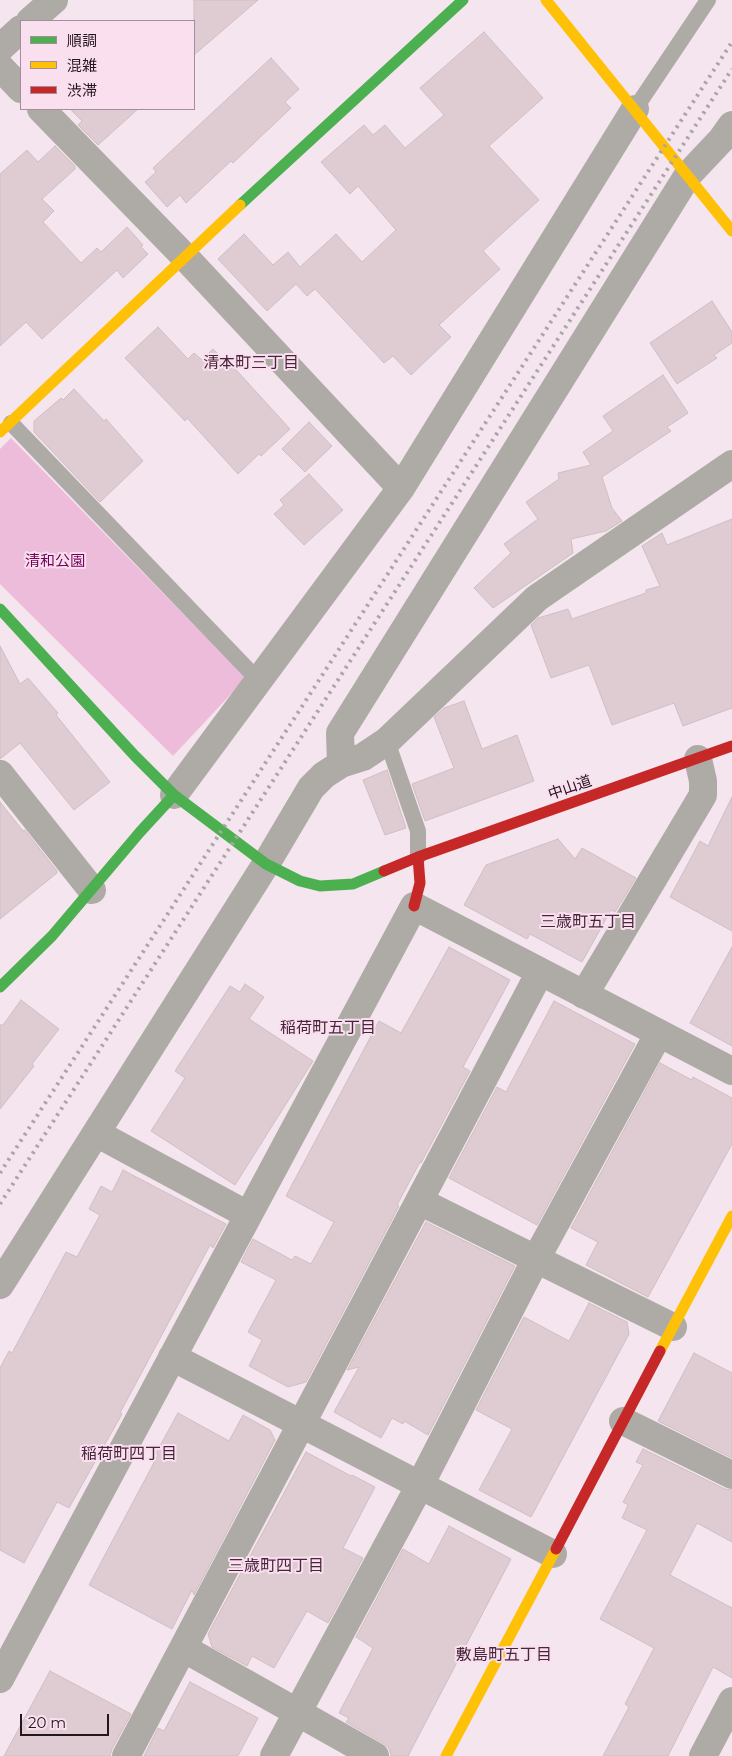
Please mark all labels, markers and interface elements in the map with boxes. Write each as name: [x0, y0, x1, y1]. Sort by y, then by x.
legend: [20, 20, 195, 110]
text: 順調: [67, 31, 97, 50]
text: 混雑: [67, 56, 97, 75]
text: 渋滞: [67, 81, 97, 100]
district label: 清本町三丁目: [203, 353, 299, 373]
park label: 清和公園: [25, 553, 85, 571]
street label: 中山道: [546, 772, 594, 804]
district label: 三歳町五丁目: [540, 912, 636, 932]
district label: 稲荷町五丁目: [280, 1018, 376, 1038]
district label: 稲荷町四丁目: [81, 1444, 177, 1464]
district label: 三歳町四丁目: [228, 1556, 324, 1576]
district label: 敷島町五丁目: [456, 1645, 552, 1665]
scale bar: [22, 1704, 111, 1736]
text: 20 m: [28, 1713, 66, 1732]

